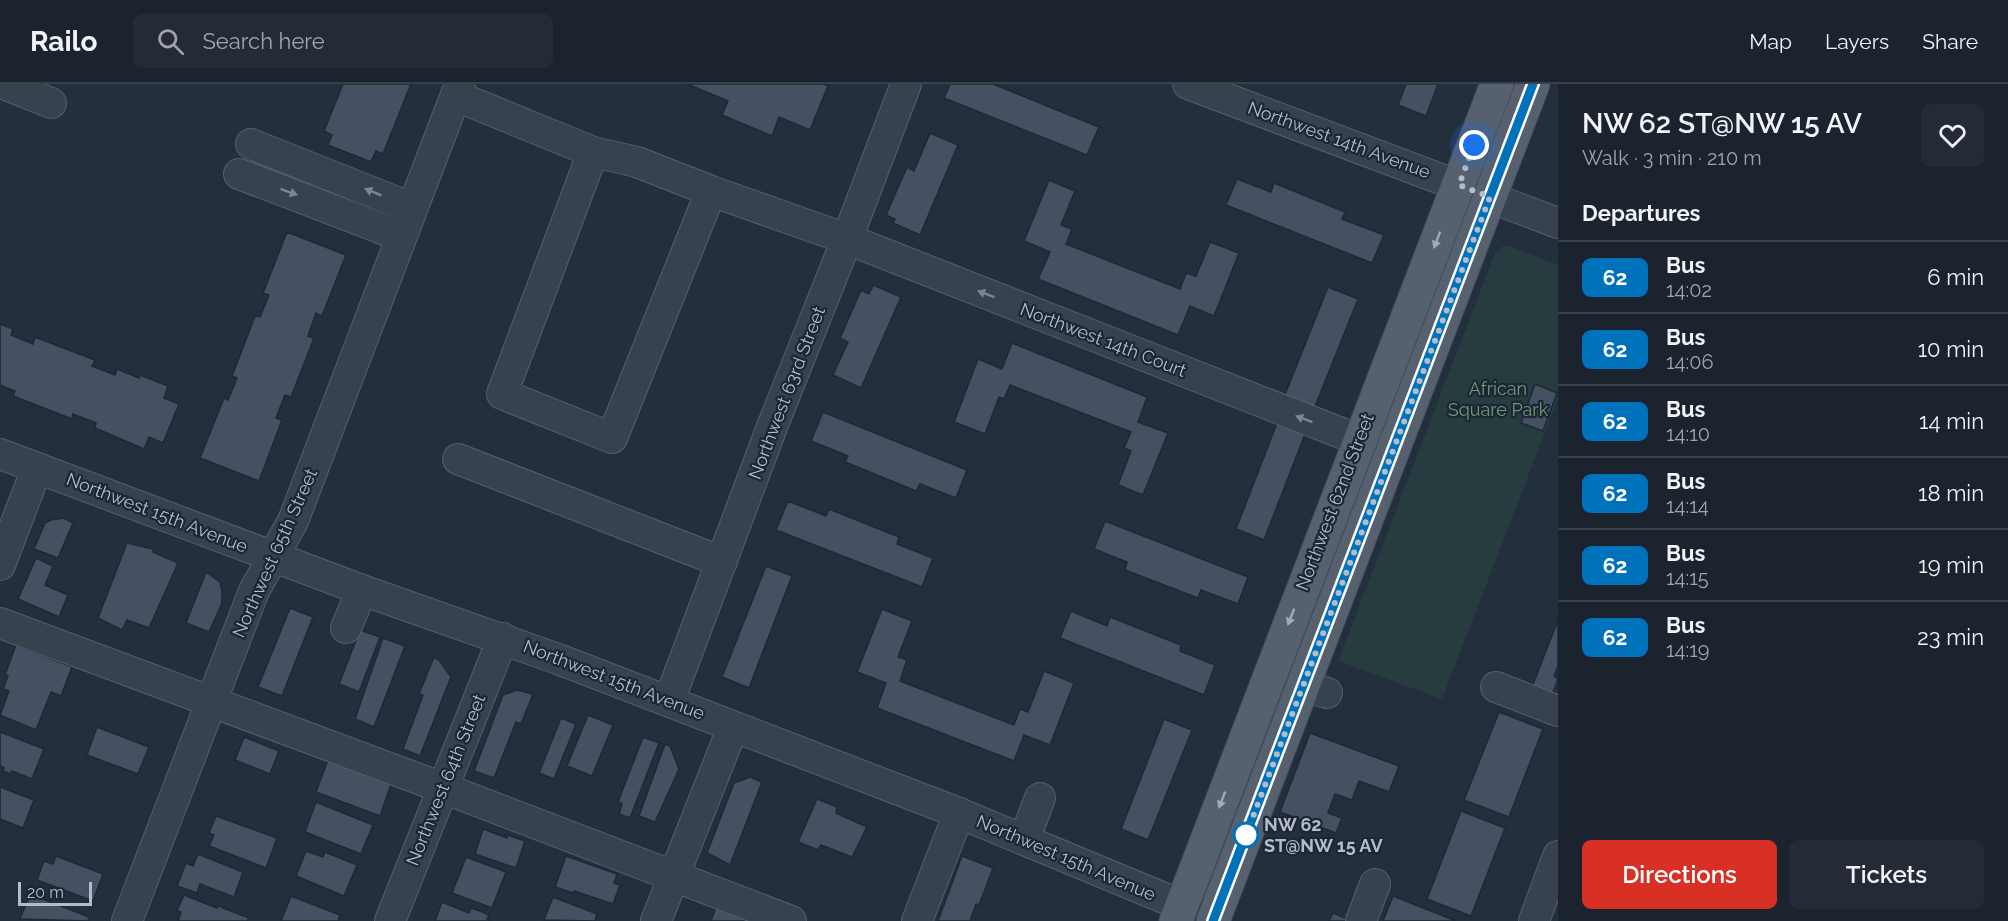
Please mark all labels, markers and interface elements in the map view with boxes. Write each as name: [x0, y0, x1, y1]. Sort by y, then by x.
search box: [133, 14, 553, 68]
text: Railo: [30, 25, 97, 58]
icon: search: [154, 25, 187, 58]
text: Search here: [202, 28, 325, 54]
text: Map: [1749, 29, 1792, 54]
text: Layers: [1825, 29, 1889, 54]
text: Share: [1922, 29, 1978, 54]
street label: Northwest 14th Avenue: [1245, 97, 1434, 182]
button: heart: [1921, 104, 1984, 167]
text: NW 62 ST@NW 15 AV: [1582, 107, 1862, 140]
your location: [1459, 130, 1489, 160]
text: Walk · 3 min · 210 m: [1582, 146, 1762, 170]
one-way arrow: [363, 187, 381, 197]
one-way arrow: [280, 188, 298, 198]
text: Departures: [1582, 200, 1700, 226]
one-way arrow: [1432, 231, 1442, 249]
text: Bus: [1666, 252, 1705, 278]
text: 6 min: [1927, 264, 1984, 290]
text: 62: [1603, 265, 1627, 290]
text: 14:02: [1666, 278, 1712, 302]
one-way arrow: [977, 288, 995, 298]
street label: Northwest 14th Court: [1017, 298, 1189, 381]
street label: Northwest 63rd Street: [744, 303, 829, 482]
text: Bus: [1666, 324, 1705, 350]
text: 10 min: [1918, 336, 1984, 362]
text: 62: [1603, 337, 1627, 362]
text: 14:06: [1666, 350, 1714, 374]
park label: African Square Park: [1448, 378, 1549, 420]
text: Bus: [1666, 396, 1705, 422]
text: 14 min: [1919, 408, 1984, 434]
text: 62: [1603, 409, 1627, 434]
street label: Northwest 62nd Street: [1291, 410, 1378, 593]
one-way arrow: [1295, 413, 1313, 423]
text: 14:10: [1666, 422, 1710, 446]
street label: Northwest 65th Street: [228, 465, 321, 641]
street label: Northwest 15th Avenue: [64, 468, 251, 557]
text: Bus: [1666, 468, 1705, 494]
text: 18 min: [1918, 480, 1984, 506]
text: 62: [1603, 481, 1627, 506]
text: 14:14: [1666, 494, 1709, 518]
text: Bus: [1666, 540, 1705, 566]
text: 19 min: [1918, 552, 1984, 578]
text: 62: [1603, 553, 1627, 578]
text: 14:15: [1666, 566, 1709, 590]
one-way arrow: [1286, 608, 1296, 626]
text: Bus: [1666, 612, 1705, 638]
text: 23 min: [1917, 624, 1984, 650]
text: 62: [1603, 625, 1627, 650]
street label: Northwest 15th Avenue: [521, 635, 708, 724]
text: 14:19: [1666, 638, 1710, 662]
street label: Northwest 64th Street: [402, 691, 490, 869]
one-way arrow: [1217, 791, 1227, 809]
street label: Northwest 15th Avenue: [973, 810, 1159, 905]
place label: NW 62 ST@NW 15 AV: [1264, 814, 1383, 856]
marker: NW 62 ST@NW 15 AV: [1233, 822, 1259, 848]
button: Directions: [1582, 840, 1777, 909]
button: Tickets: [1789, 840, 1984, 909]
scale bar: [18, 879, 92, 906]
text: 20 m: [27, 883, 64, 902]

